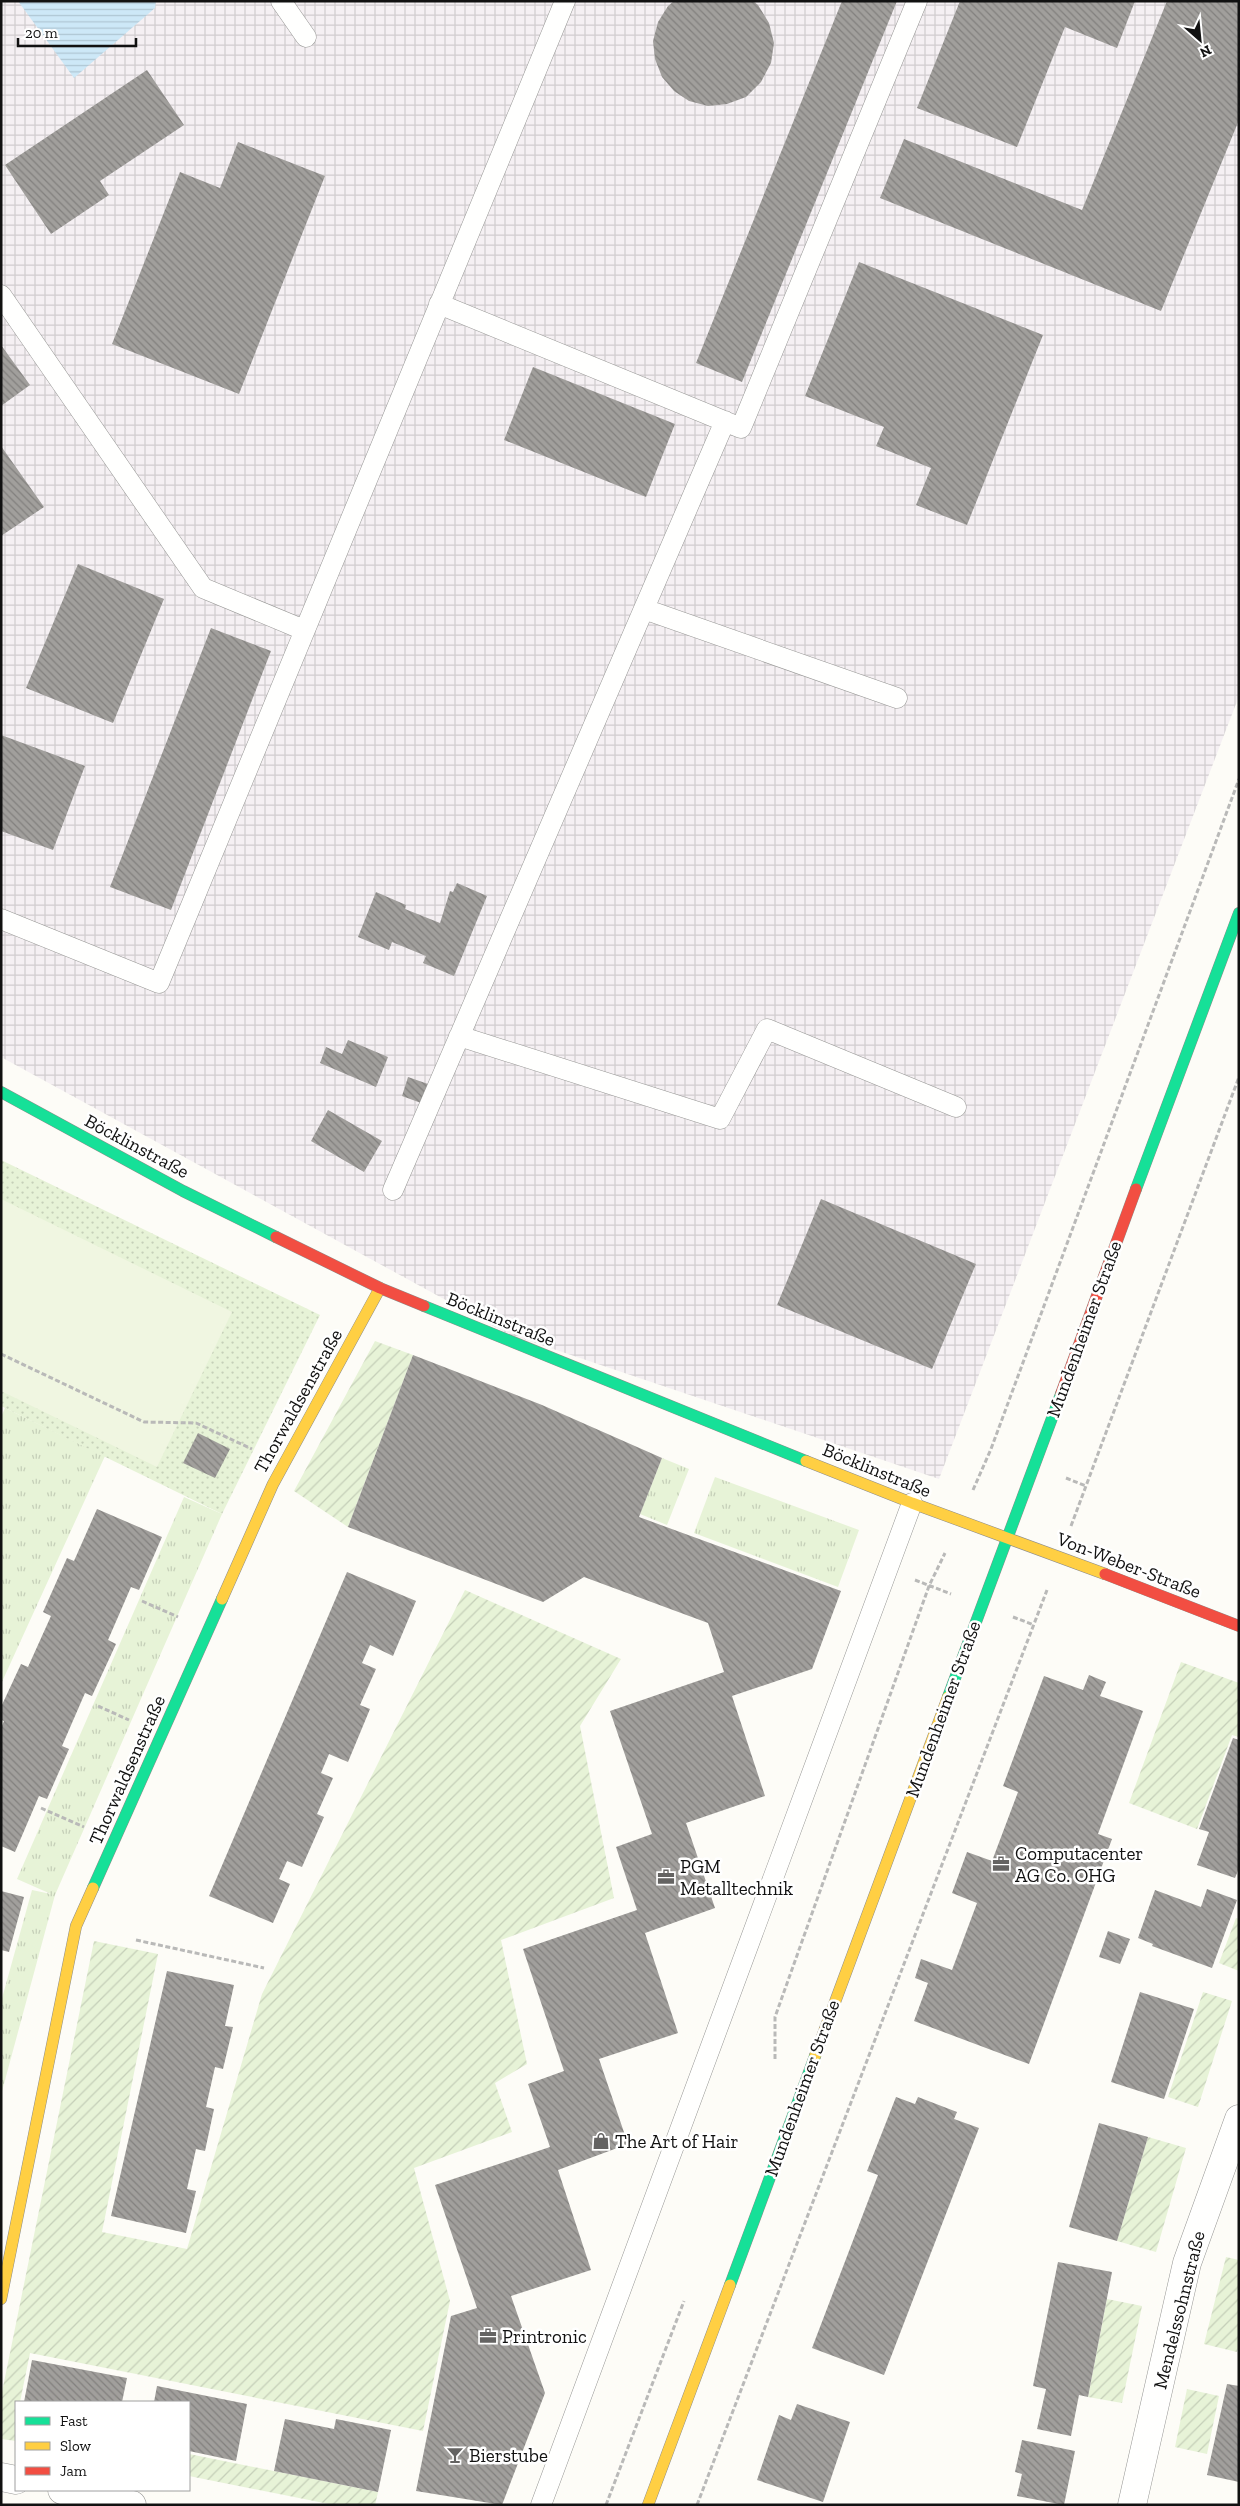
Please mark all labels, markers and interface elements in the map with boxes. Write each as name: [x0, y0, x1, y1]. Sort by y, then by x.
scale bar: [18, 15, 135, 47]
north arrow: [1175, 15, 1225, 65]
text: 20 m: [25, 24, 58, 42]
text: N: [1197, 41, 1214, 61]
street label: Böcklinstraße: [81, 1109, 193, 1183]
street label: Mundenheimer Straße: [1041, 1238, 1127, 1420]
street label: Böcklinstraße: [443, 1287, 559, 1351]
street label: Thorwaldsenstraße: [249, 1325, 347, 1477]
street label: Böcklinstraße: [819, 1438, 935, 1502]
street label: Von-Weber-Straße: [1053, 1527, 1204, 1603]
street label: Mundenheimer Straße: [900, 1618, 986, 1800]
street label: Thorwaldsenstraße: [84, 1692, 170, 1848]
place label: Computacenter AG Co. OHG: [1015, 1842, 1143, 1887]
office icon: Computacenter AG Co. OHG: [991, 1854, 1011, 1874]
place label: PGM Metalltechnik: [680, 1855, 793, 1900]
office icon: PGM Metalltechnik: [656, 1867, 676, 1887]
street label: Mundenheimer Straße: [759, 1997, 845, 2179]
place label: The Art of Hair: [615, 2130, 739, 2153]
shop icon: The Art of Hair: [591, 2131, 611, 2151]
street label: Mendelssohnstraße: [1148, 2228, 1210, 2392]
place label: Printronic: [502, 2325, 587, 2348]
office icon: Printronic: [478, 2326, 498, 2346]
legend: [15, 2401, 190, 2491]
text: Fast: [60, 2412, 88, 2430]
text: Slow: [60, 2437, 92, 2455]
place label: Bierstube: [469, 2444, 548, 2467]
bar icon: Bierstube: [445, 2445, 465, 2465]
text: Jam: [60, 2462, 87, 2480]

